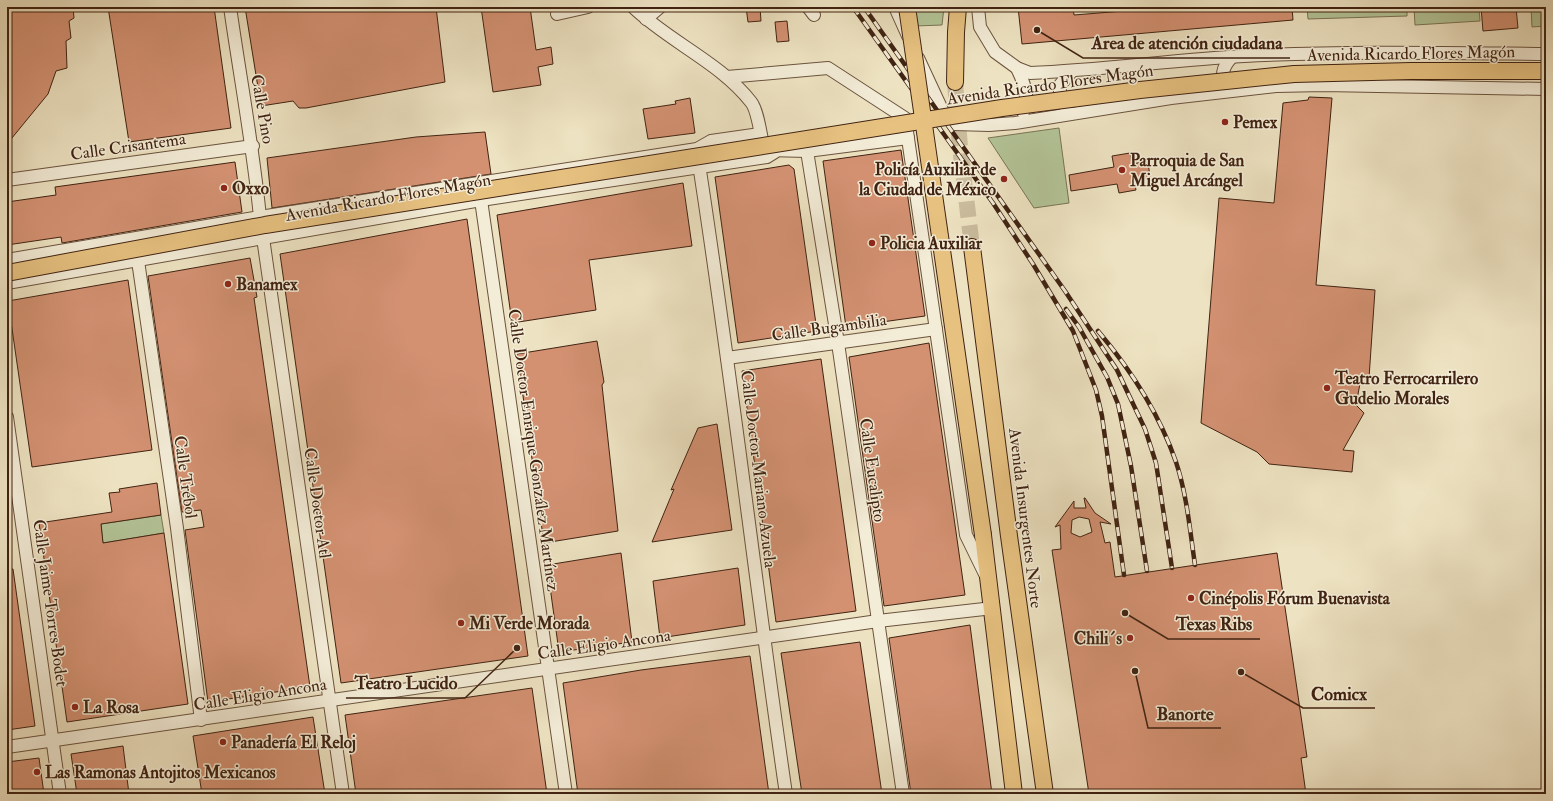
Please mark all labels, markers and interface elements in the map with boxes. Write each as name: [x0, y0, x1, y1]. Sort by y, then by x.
callout: Area de atención ciudadana: [1083, 28, 1290, 58]
text: Area de atención ciudadana: [1090, 32, 1283, 55]
street label: Avenida Ricardo Flores Magón: [1306, 41, 1516, 66]
street label: Avenida Ricardo Flores Magón: [945, 60, 1155, 110]
street label: Calle Pino: [246, 73, 279, 145]
place label: Pemex: [1233, 112, 1278, 133]
marker: Pemex: [1220, 117, 1230, 127]
street label: Calle Crisantema: [69, 128, 188, 165]
place label: Parroquia de San Miguel Arcángel: [1129, 150, 1245, 192]
place label: Policía Auxiliar de la Ciudad de México: [858, 159, 997, 200]
marker: Parroquia de San Miguel Arcángel: [1117, 165, 1127, 175]
street label: Avenida Ricardo Flores Magón: [283, 169, 493, 226]
marker: Policía Auxiliar de la Ciudad de México: [999, 174, 1009, 184]
place label: Oxxo: [232, 178, 269, 199]
marker: Oxxo: [219, 183, 229, 193]
place label: Policia Auxiliar: [880, 233, 983, 254]
marker: Policia Auxiliar: [867, 238, 877, 248]
place label: Banamex: [236, 274, 298, 295]
marker: Banamex: [223, 279, 233, 289]
street label: Calle Doctor Enrique González Martínez: [503, 308, 564, 593]
street label: Calle Bugambilia: [770, 309, 889, 346]
place label: Teatro Ferrocarrilero Gudelio Morales: [1334, 368, 1478, 409]
street label: Calle Doctor Mariano Azuela: [736, 369, 781, 570]
marker: Teatro Ferrocarrilero Gudelio Morales: [1322, 383, 1332, 393]
street label: Calle Eucalipto: [854, 417, 890, 523]
street label: Avenida Insurgentes Norte: [1004, 426, 1047, 609]
street label: Calle Trébol: [169, 434, 202, 521]
street label: Calle Doctor Atl: [299, 446, 336, 561]
street label: Calle Jaime Torres Bodet: [27, 518, 73, 689]
place label: Cinépolis Fórum Buenavista: [1199, 588, 1391, 610]
marker: Cinépolis Fórum Buenavista: [1186, 593, 1196, 603]
callout: Texas Ribs: [1168, 609, 1260, 639]
place label: Mi Verde Morada: [468, 613, 591, 634]
text: Texas Ribs: [1175, 613, 1252, 636]
marker: Mi Verde Morada: [456, 618, 466, 628]
street label: Calle Eligio Ancona: [536, 625, 673, 664]
place label: Chili´s: [1074, 628, 1122, 649]
marker: Chili´s: [1125, 633, 1135, 643]
callout: Teatro Lucido: [346, 668, 465, 698]
text: Teatro Lucido: [354, 672, 458, 695]
street label: Calle Eligio Ancona: [192, 673, 329, 715]
callout: Comicx: [1303, 678, 1375, 708]
text: Comicx: [1311, 683, 1368, 706]
place label: La Rosa: [83, 697, 140, 718]
callout: Banorte: [1148, 698, 1221, 728]
marker: La Rosa: [70, 702, 80, 712]
text: Banorte: [1156, 703, 1214, 726]
place label: Panadería El Reloj: [231, 732, 356, 754]
marker: Panadería El Reloj: [218, 737, 228, 747]
place label: Las Ramonas Antojitos Mexicanos: [45, 762, 276, 784]
marker: Las Ramonas Antojitos Mexicanos: [32, 767, 42, 777]

